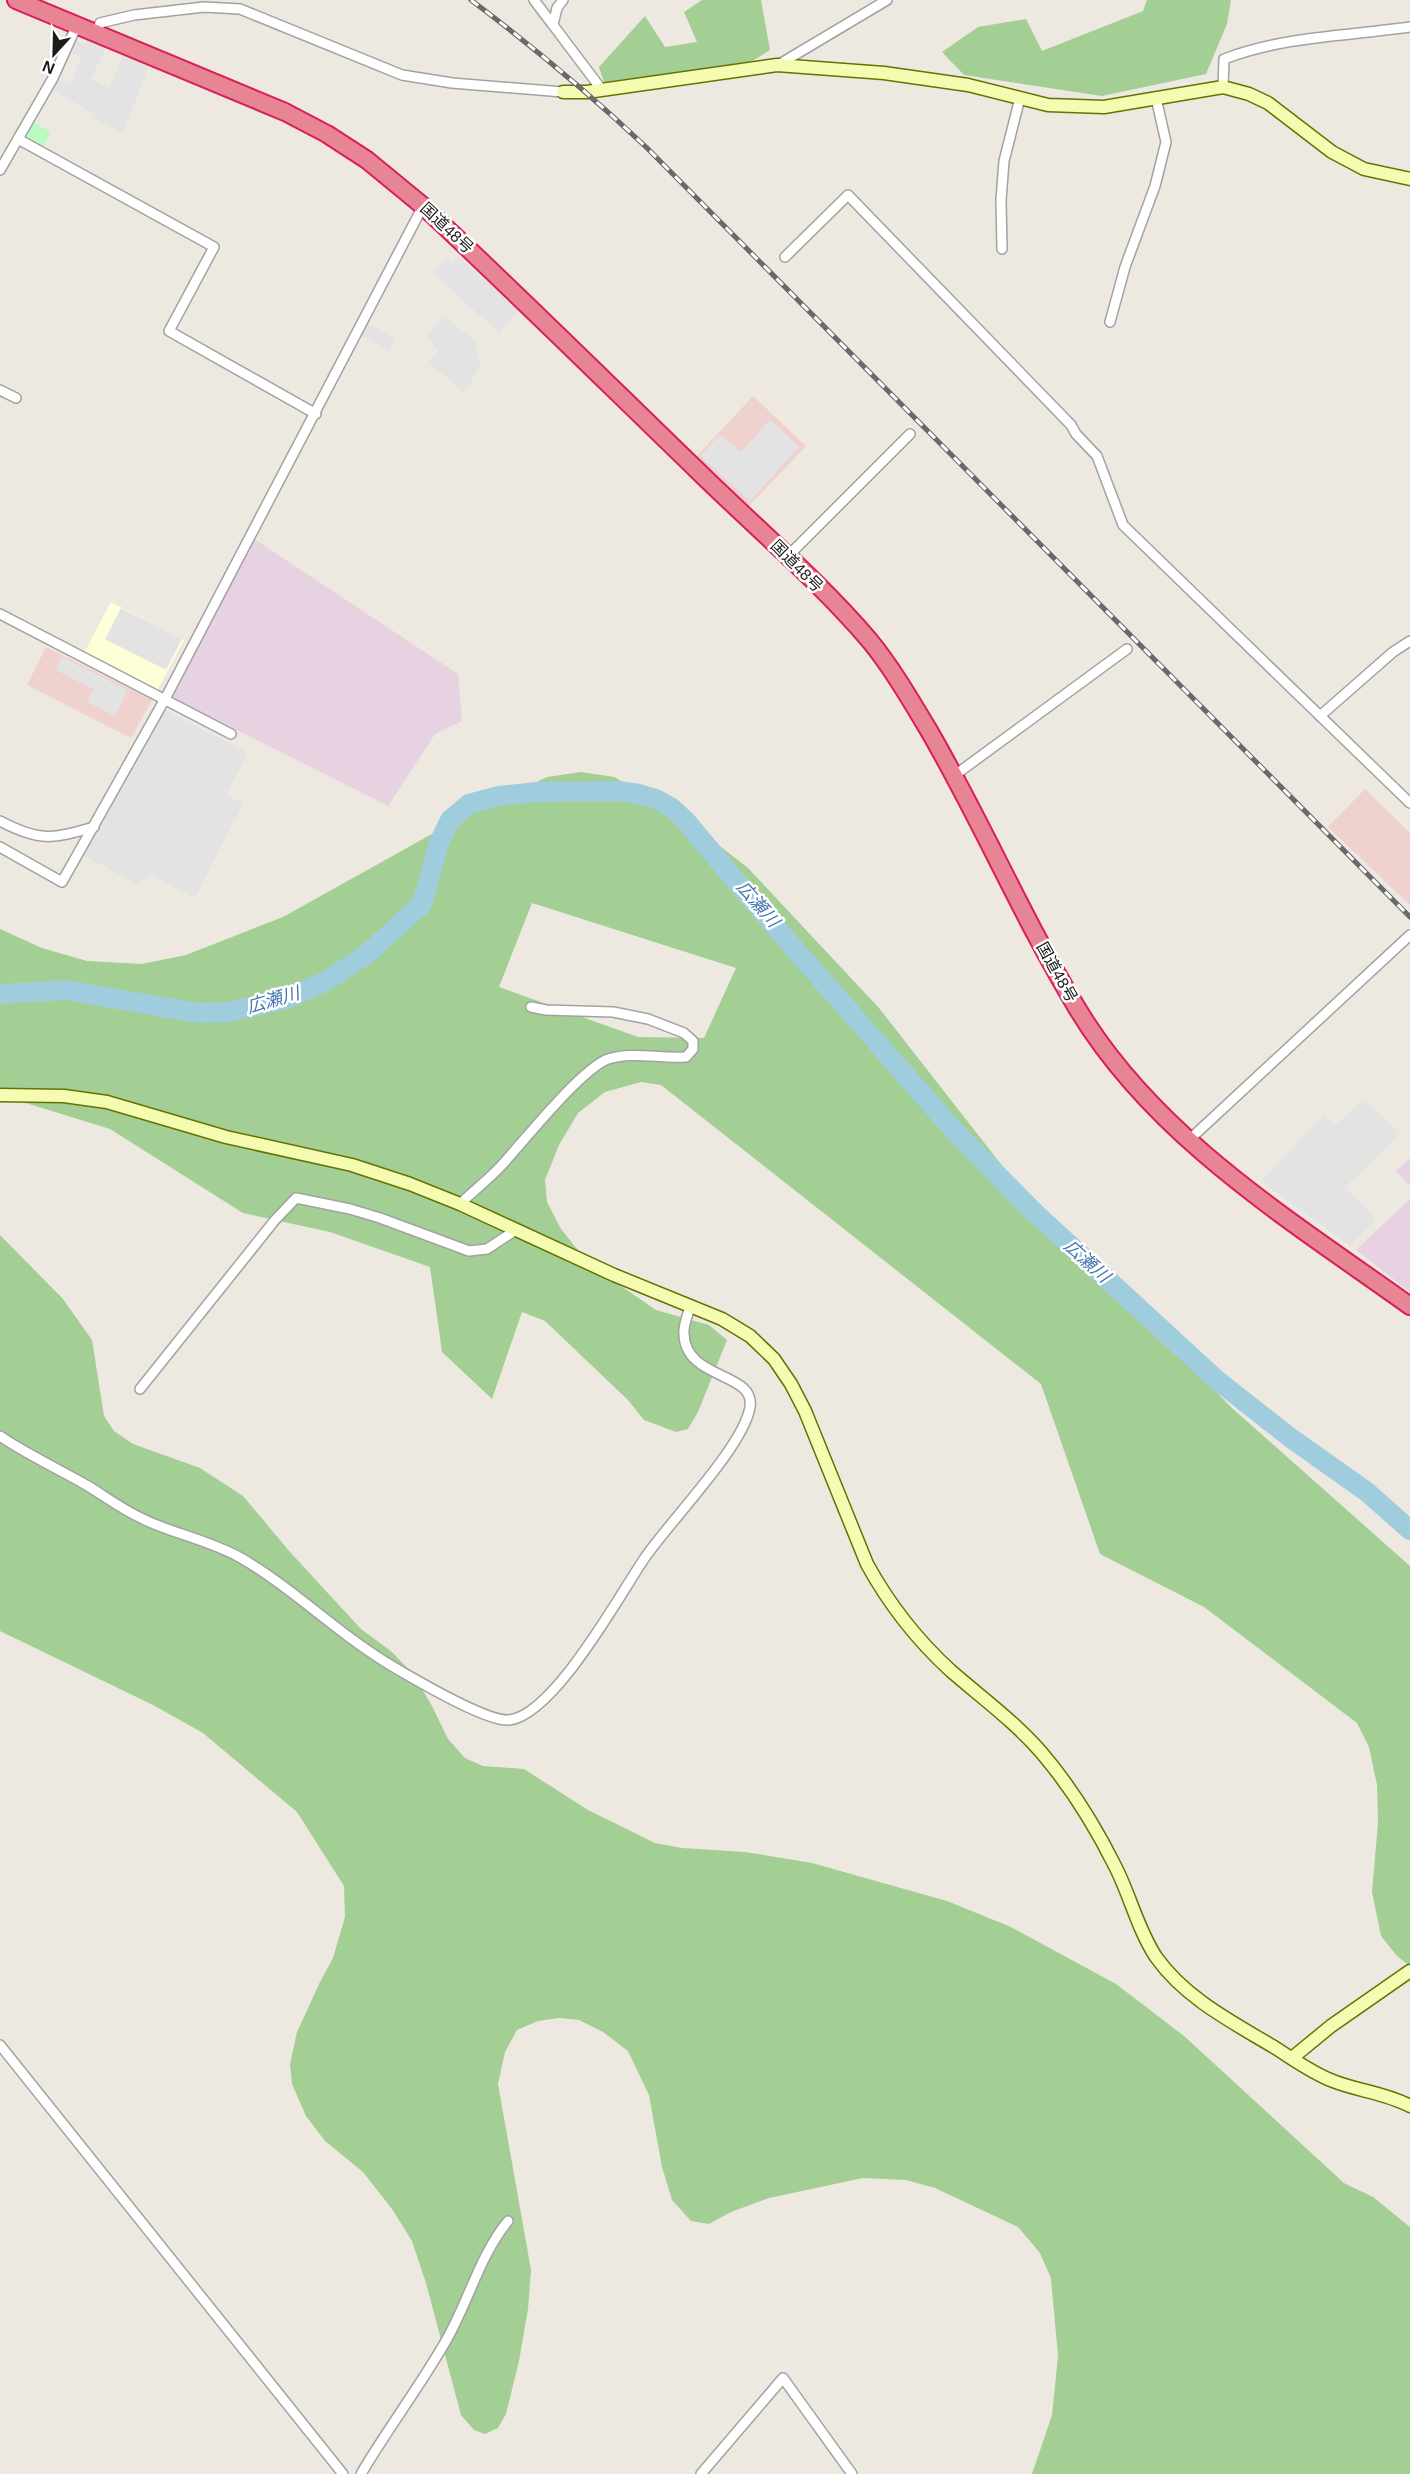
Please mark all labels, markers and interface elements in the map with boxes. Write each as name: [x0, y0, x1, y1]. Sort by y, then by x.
north arrow: [24, 24, 84, 84]
text: N: [40, 57, 57, 77]
street label: 国道48号: [417, 199, 477, 257]
street label: 国道48号: [768, 537, 826, 595]
water label: 広瀬川: [733, 877, 785, 932]
street label: 国道48号: [1034, 939, 1080, 1005]
water label: 広瀬川: [244, 982, 304, 1017]
water label: 広瀬川: [1060, 1236, 1115, 1288]

